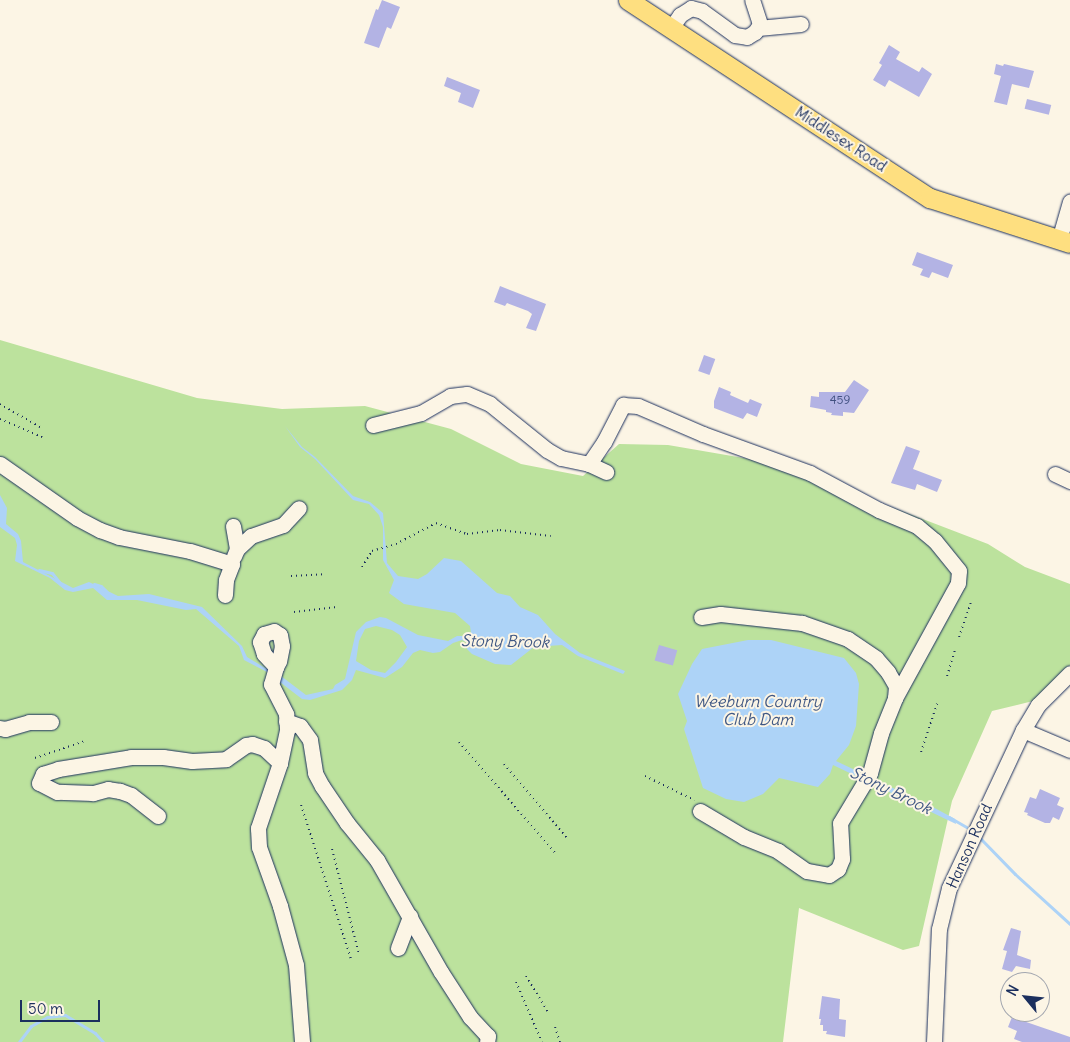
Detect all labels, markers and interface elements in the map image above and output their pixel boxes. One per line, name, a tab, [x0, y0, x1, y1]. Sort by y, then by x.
street label: Middlesex Road	[792, 103, 890, 175]
house number: 459	[830, 393, 850, 407]
water label: Stony Brook	[461, 631, 549, 651]
water label: Weeburn Country Club Dam	[694, 691, 822, 729]
water label: Stony Brook	[847, 762, 935, 818]
street label: Hanson Road	[942, 801, 996, 891]
north arrow	[1000, 972, 1050, 1022]
text: N	[1002, 982, 1023, 999]
scale bar	[22, 990, 102, 1022]
text: 50 m	[28, 999, 63, 1018]

